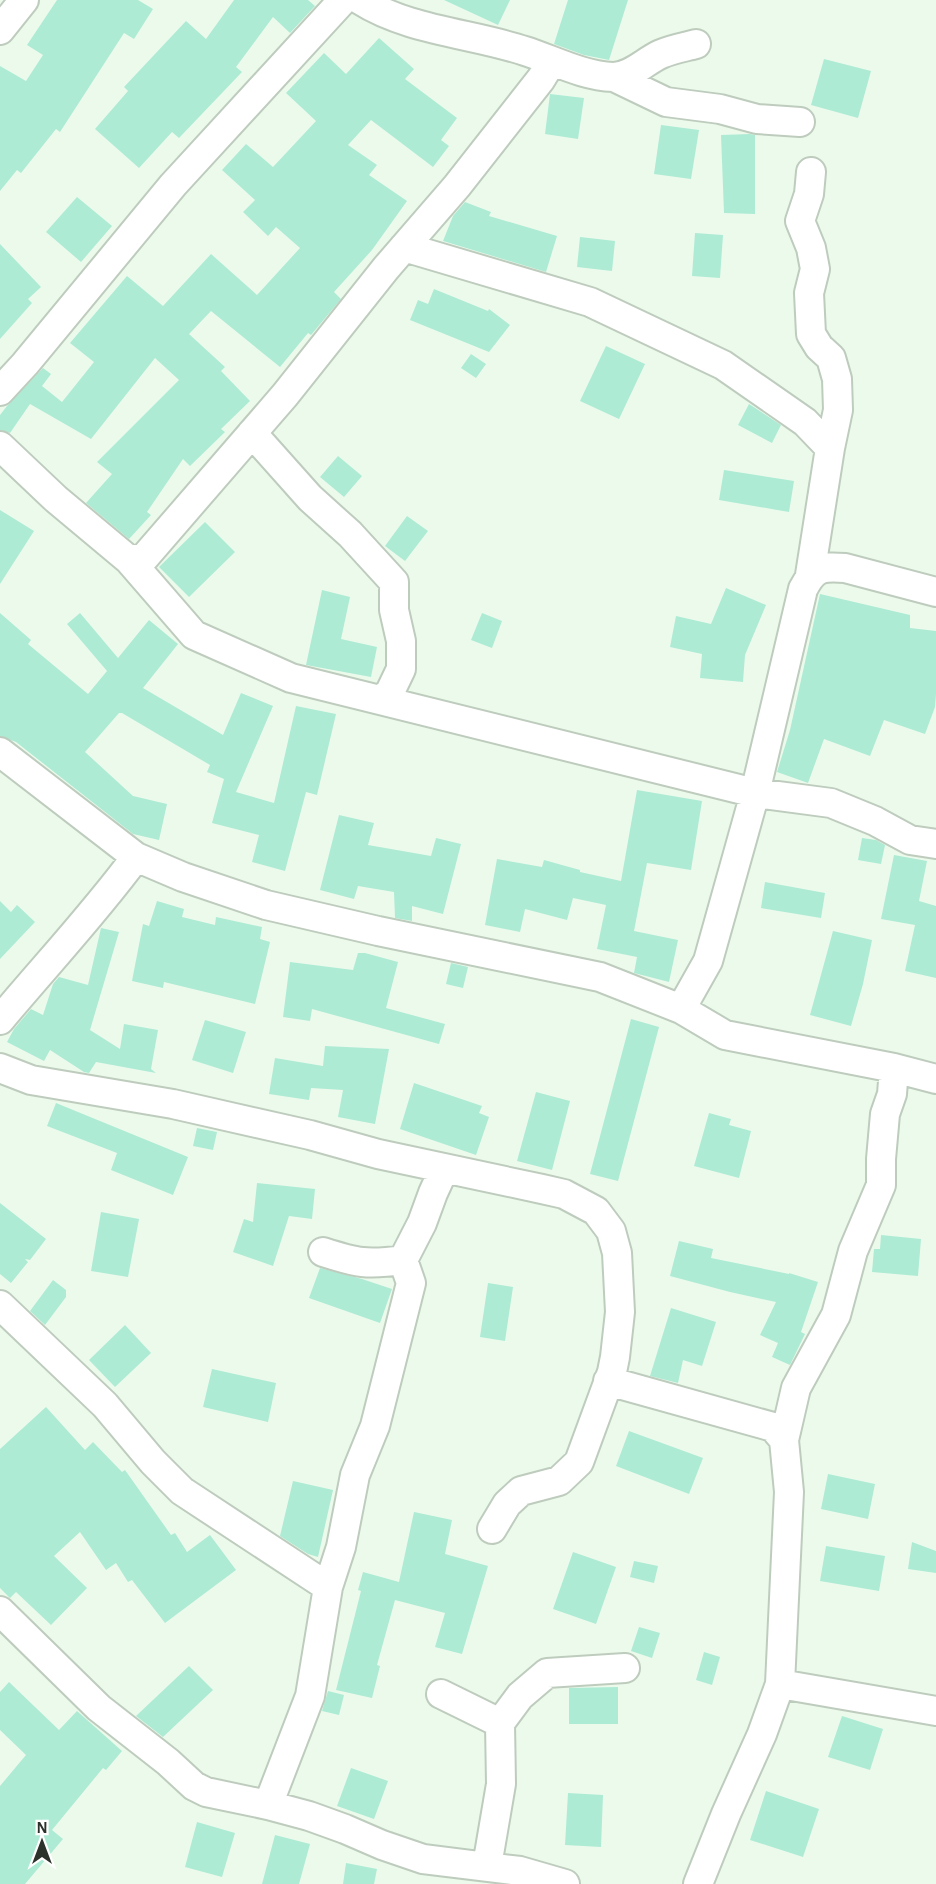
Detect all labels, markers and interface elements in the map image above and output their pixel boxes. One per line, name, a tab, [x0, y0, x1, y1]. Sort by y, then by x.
north arrow	[12, 1812, 72, 1872]
text: N	[36, 1820, 48, 1836]

